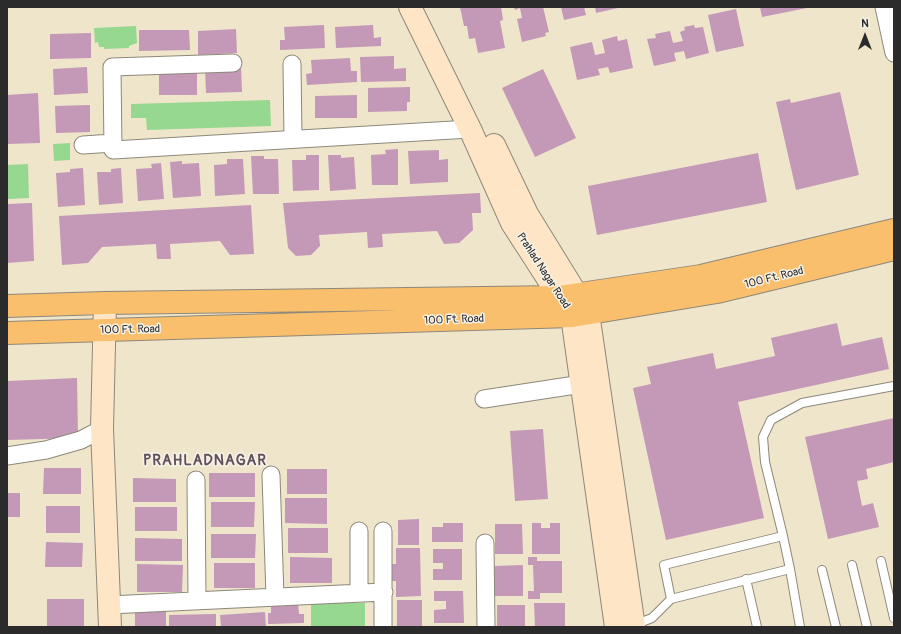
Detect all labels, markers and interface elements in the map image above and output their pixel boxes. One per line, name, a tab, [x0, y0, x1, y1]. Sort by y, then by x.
north arrow	[845, 16, 885, 56]
text: N	[861, 17, 869, 30]
street label: Prahlad Nagar Road	[514, 231, 572, 311]
street label: 100 Ft. Road	[743, 264, 805, 292]
street label: 100 Ft. Road	[424, 312, 484, 328]
street label: 100 Ft. Road	[100, 323, 160, 337]
district label: PRAHLADNAGAR	[143, 452, 267, 470]

